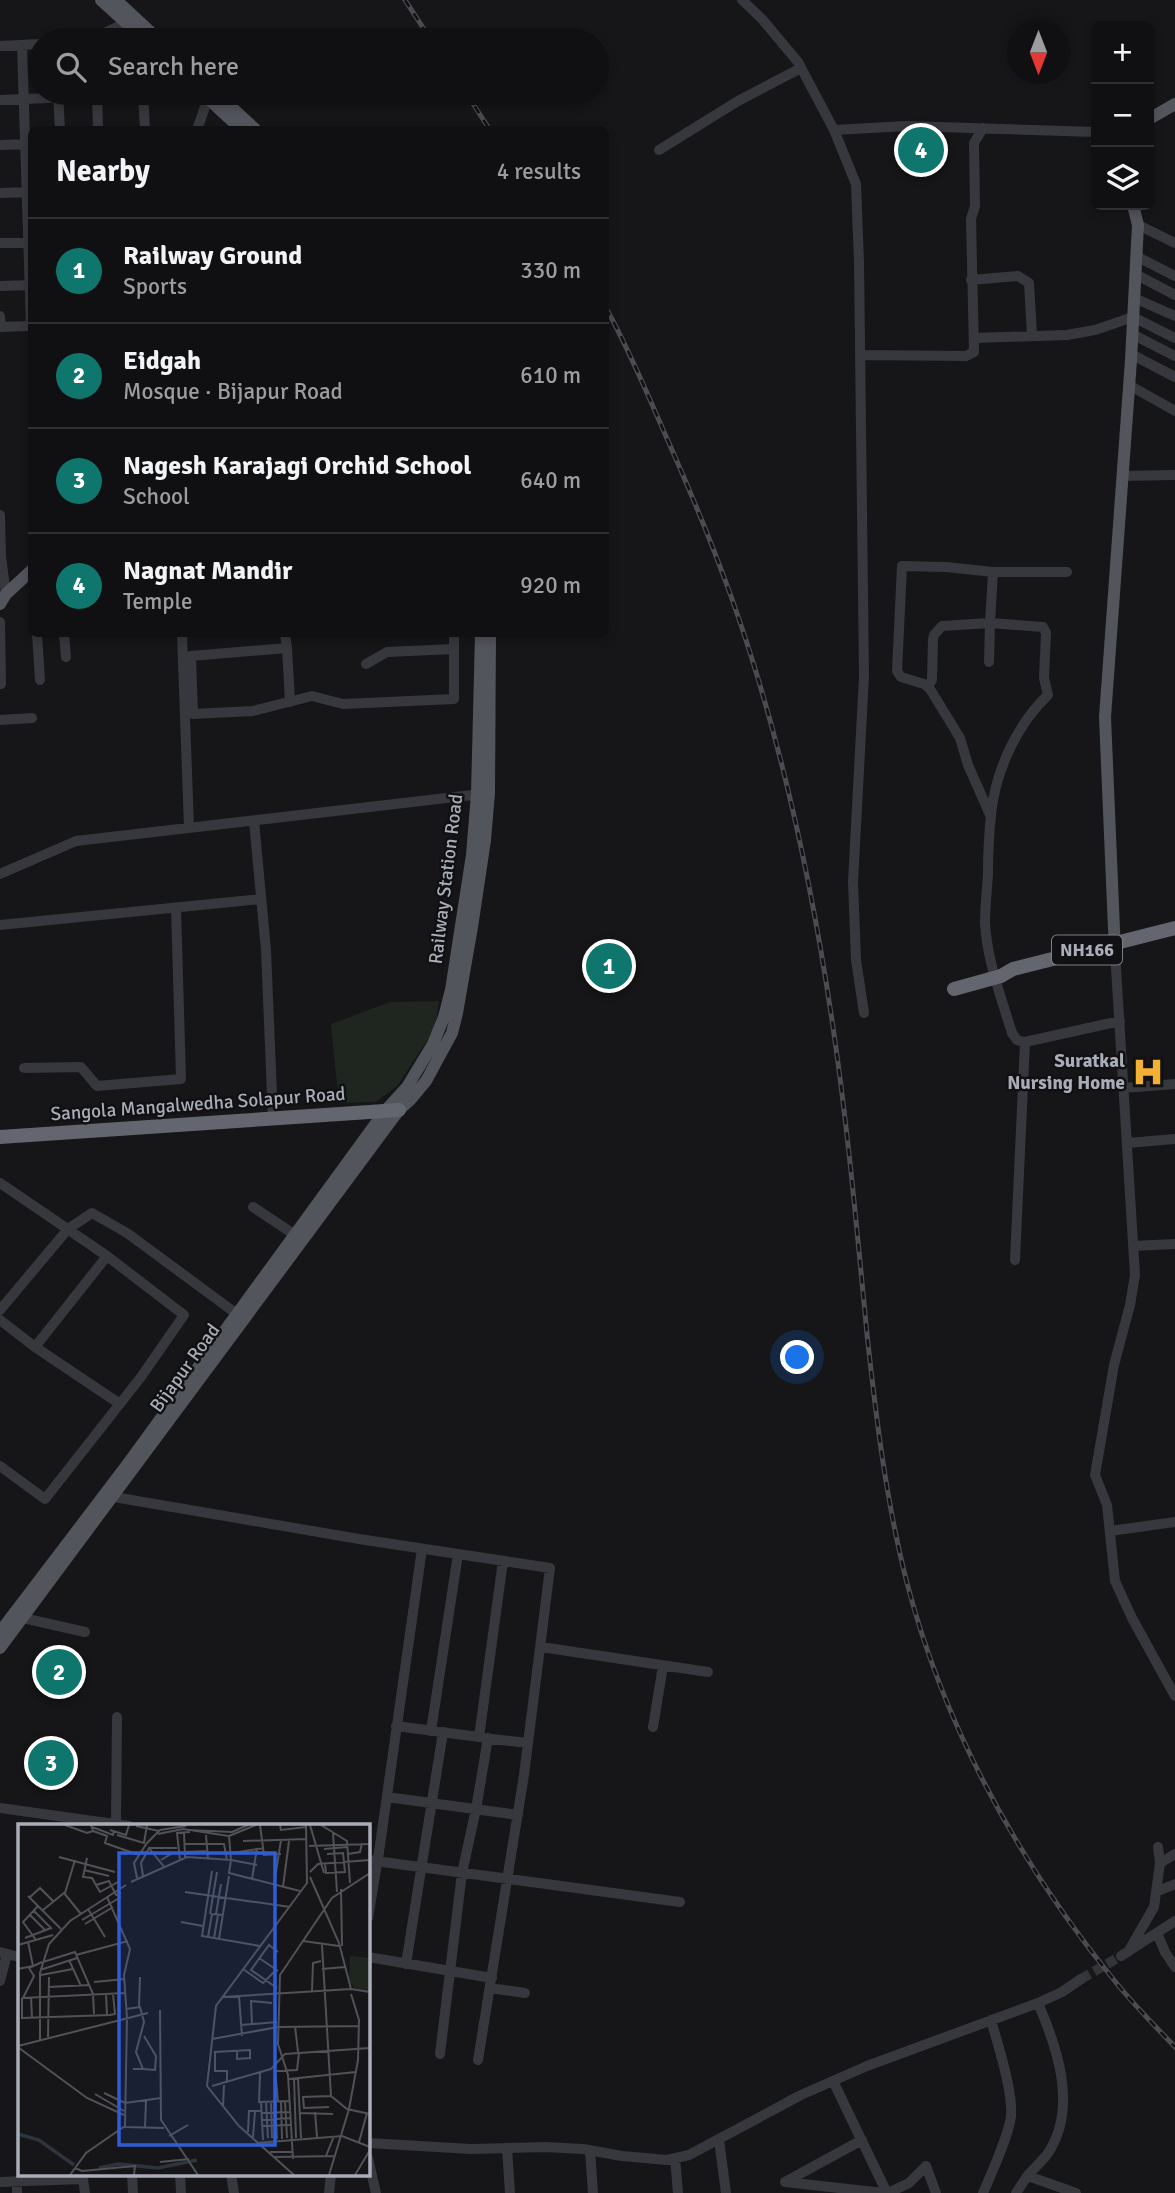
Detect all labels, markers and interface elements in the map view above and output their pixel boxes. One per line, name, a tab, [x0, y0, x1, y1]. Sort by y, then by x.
north arrow	[1007, 21, 1070, 84]
map controls	[1091, 21, 1154, 210]
button: +	[1091, 21, 1154, 84]
search box	[28, 28, 609, 105]
icon: search	[52, 48, 90, 86]
text: Search here	[108, 51, 239, 83]
button: −	[1091, 84, 1154, 147]
pin: 4	[898, 124, 944, 176]
button: layers	[1091, 147, 1154, 210]
text: Nearby	[56, 153, 150, 190]
text: 4 results	[497, 157, 581, 186]
text: Railway Ground	[123, 240, 302, 272]
text: 1	[73, 256, 85, 285]
text: 330 m	[520, 256, 581, 285]
text: Sports	[123, 272, 187, 301]
text: Eidgah	[123, 345, 201, 377]
text: 2	[73, 361, 85, 390]
text: 610 m	[520, 361, 581, 390]
text: Mosque · Bijapur Road	[123, 377, 343, 406]
text: Nagesh Karajagi Orchid School	[123, 450, 471, 482]
text: 3	[73, 466, 85, 495]
text: 640 m	[520, 466, 581, 495]
text: School	[123, 482, 190, 511]
text: Nagnat Mandir	[123, 555, 292, 587]
text: 4	[73, 571, 85, 600]
text: 920 m	[520, 571, 581, 600]
text: Temple	[123, 587, 192, 616]
street label: Railway Station Road	[424, 793, 468, 965]
road number: NH166	[1052, 936, 1122, 965]
pin: 1	[586, 940, 632, 992]
place label: Suratkal Nursing Home	[1007, 1049, 1125, 1095]
hospital icon: Suratkal Nursing Home	[1131, 1055, 1165, 1089]
street label: Sangola Mangalwedha Solapur Road	[50, 1082, 346, 1126]
street label: Bijapur Road	[145, 1319, 225, 1417]
your location	[780, 1340, 814, 1374]
pin: 2	[36, 1646, 82, 1698]
pin: 3	[28, 1737, 74, 1789]
inset map	[18, 1824, 369, 2176]

